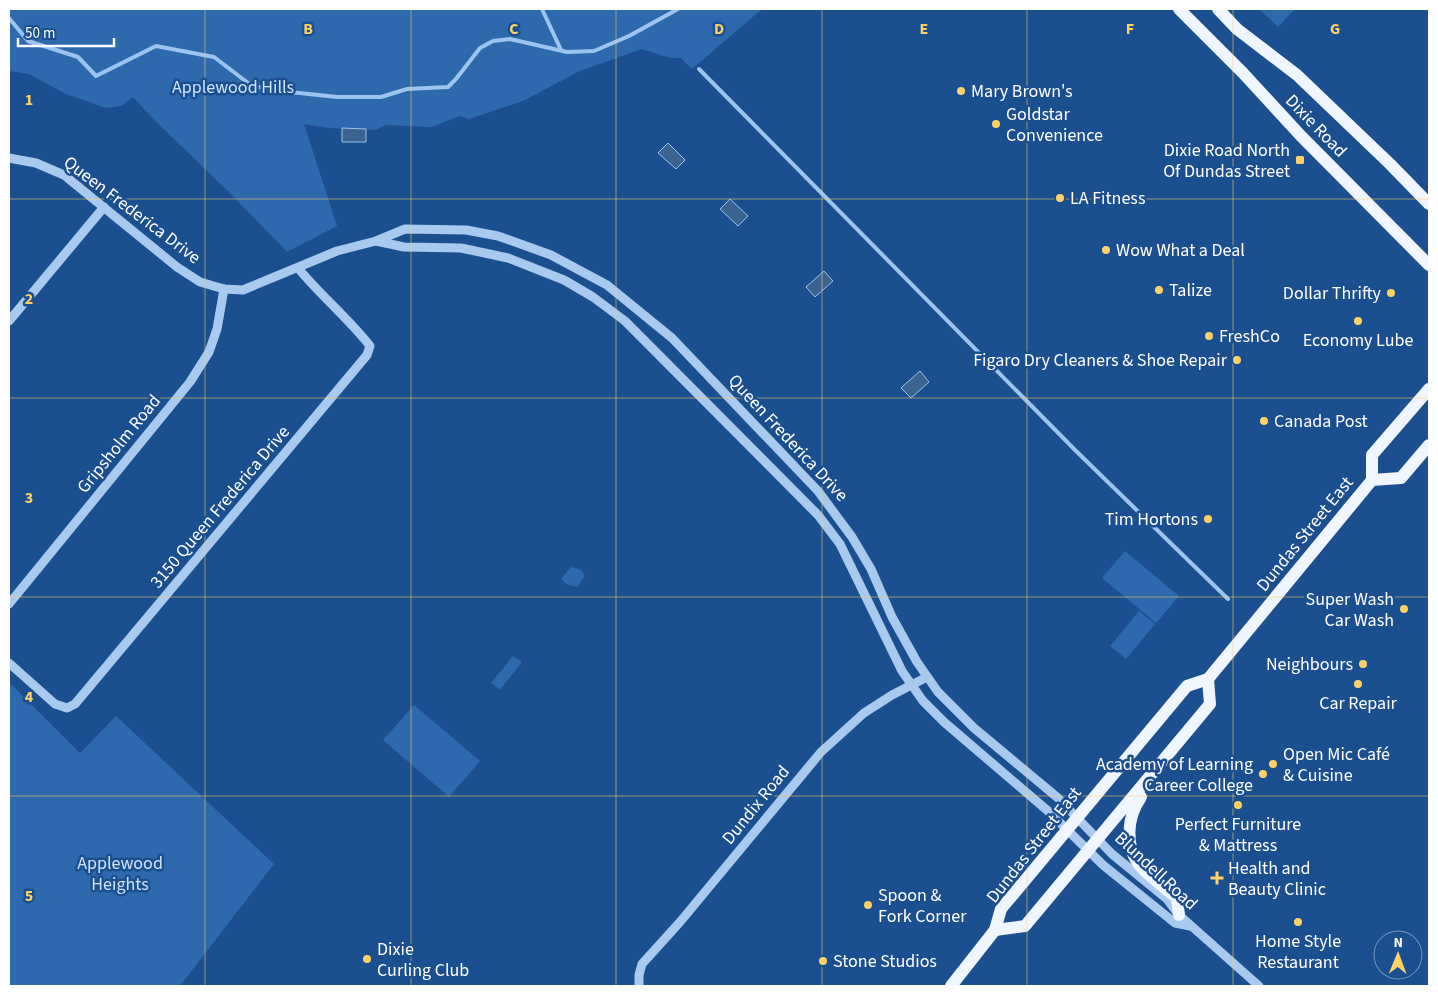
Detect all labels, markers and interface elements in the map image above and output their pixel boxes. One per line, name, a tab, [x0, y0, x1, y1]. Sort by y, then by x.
scale bar	[18, 15, 114, 47]
text: B	[303, 18, 313, 40]
text: C	[509, 18, 519, 40]
text: D	[714, 18, 724, 40]
text: E	[920, 18, 928, 40]
text: F	[1126, 18, 1134, 40]
text: G	[1330, 18, 1340, 40]
text: 50 m	[25, 23, 55, 44]
park label: Applewood Hills	[172, 75, 294, 100]
place label: Mary Brown's	[971, 79, 1073, 104]
marker: Mary Brown's	[955, 85, 967, 97]
text: 1	[25, 89, 33, 111]
street label: Dixie Road	[1280, 89, 1352, 163]
place label: Goldstar Convenience	[1006, 102, 1103, 148]
marker: Goldstar Convenience	[990, 118, 1002, 130]
place label: Dixie Road North Of Dundas Street	[1163, 138, 1290, 184]
street label: Queen Frederica Drive	[58, 150, 206, 270]
marker: Dixie Road North Of Dundas Street	[1294, 154, 1306, 166]
place label: LA Fitness	[1070, 186, 1145, 211]
marker: LA Fitness	[1054, 192, 1066, 204]
place label: Wow What a Deal	[1116, 238, 1245, 263]
marker: Wow What a Deal	[1100, 244, 1112, 256]
place label: Talize	[1169, 278, 1212, 303]
place label: Dollar Thrifty	[1283, 281, 1382, 306]
marker: Talize	[1153, 284, 1165, 296]
marker: Dollar Thrifty	[1385, 287, 1397, 299]
text: 2	[25, 288, 33, 310]
marker: Economy Lube	[1352, 315, 1364, 327]
place label: FreshCo	[1219, 324, 1280, 349]
place label: Economy Lube	[1303, 328, 1413, 353]
marker: FreshCo	[1203, 330, 1215, 342]
place label: Figaro Dry Cleaners & Shoe Repair	[973, 348, 1228, 373]
marker: Figaro Dry Cleaners & Shoe Repair	[1231, 354, 1243, 366]
street label: Queen Frederica Drive	[722, 369, 854, 507]
street label: Gripsholm Road	[71, 389, 167, 499]
place label: Canada Post	[1274, 409, 1368, 434]
marker: Canada Post	[1258, 415, 1270, 427]
street label: 3150 Queen Frederica Drive	[144, 420, 296, 594]
street label: Dundas Street East	[1251, 471, 1359, 597]
text: 3	[25, 487, 33, 509]
place label: Tim Hortons	[1105, 507, 1198, 532]
marker: Tim Hortons	[1202, 513, 1214, 525]
place label: Super Wash Car Wash	[1306, 587, 1394, 633]
marker: Super Wash Car Wash	[1398, 603, 1410, 615]
place label: Neighbours	[1266, 652, 1353, 677]
marker: Neighbours	[1357, 658, 1369, 670]
marker: Car Repair	[1352, 678, 1364, 690]
text: 4	[25, 686, 34, 708]
place label: Car Repair	[1319, 691, 1398, 716]
place label: Open Mic Café & Cuisine	[1283, 742, 1390, 788]
place label: Academy of Learning Career College	[1096, 752, 1253, 798]
marker: Open Mic Café & Cuisine	[1267, 758, 1279, 770]
street label: Dundix Road	[716, 760, 796, 850]
marker: Academy of Learning Career College	[1257, 768, 1269, 780]
street label: Dundas Street East	[981, 782, 1087, 908]
marker: Perfect Furniture & Mattress	[1232, 799, 1244, 811]
place label: Perfect Furniture & Mattress	[1175, 812, 1301, 858]
street label: Blundell Road	[1109, 826, 1203, 916]
park label: Applewood Heights	[77, 851, 163, 897]
place label: Health and Beauty Clinic	[1228, 856, 1326, 902]
marker: Health and Beauty Clinic	[1210, 871, 1224, 885]
place label: Spoon & Fork Corner	[878, 883, 967, 929]
text: 5	[25, 885, 33, 907]
marker: Spoon & Fork Corner	[862, 899, 874, 911]
marker: Home Style Restaurant	[1292, 916, 1304, 928]
place label: Home Style Restaurant	[1255, 929, 1341, 975]
north arrow	[1373, 930, 1423, 980]
text: N	[1393, 933, 1403, 953]
place label: Dixie Curling Club	[377, 937, 469, 983]
place label: Stone Studios	[833, 949, 937, 974]
marker: Dixie Curling Club	[361, 953, 373, 965]
marker: Stone Studios	[817, 955, 829, 967]

